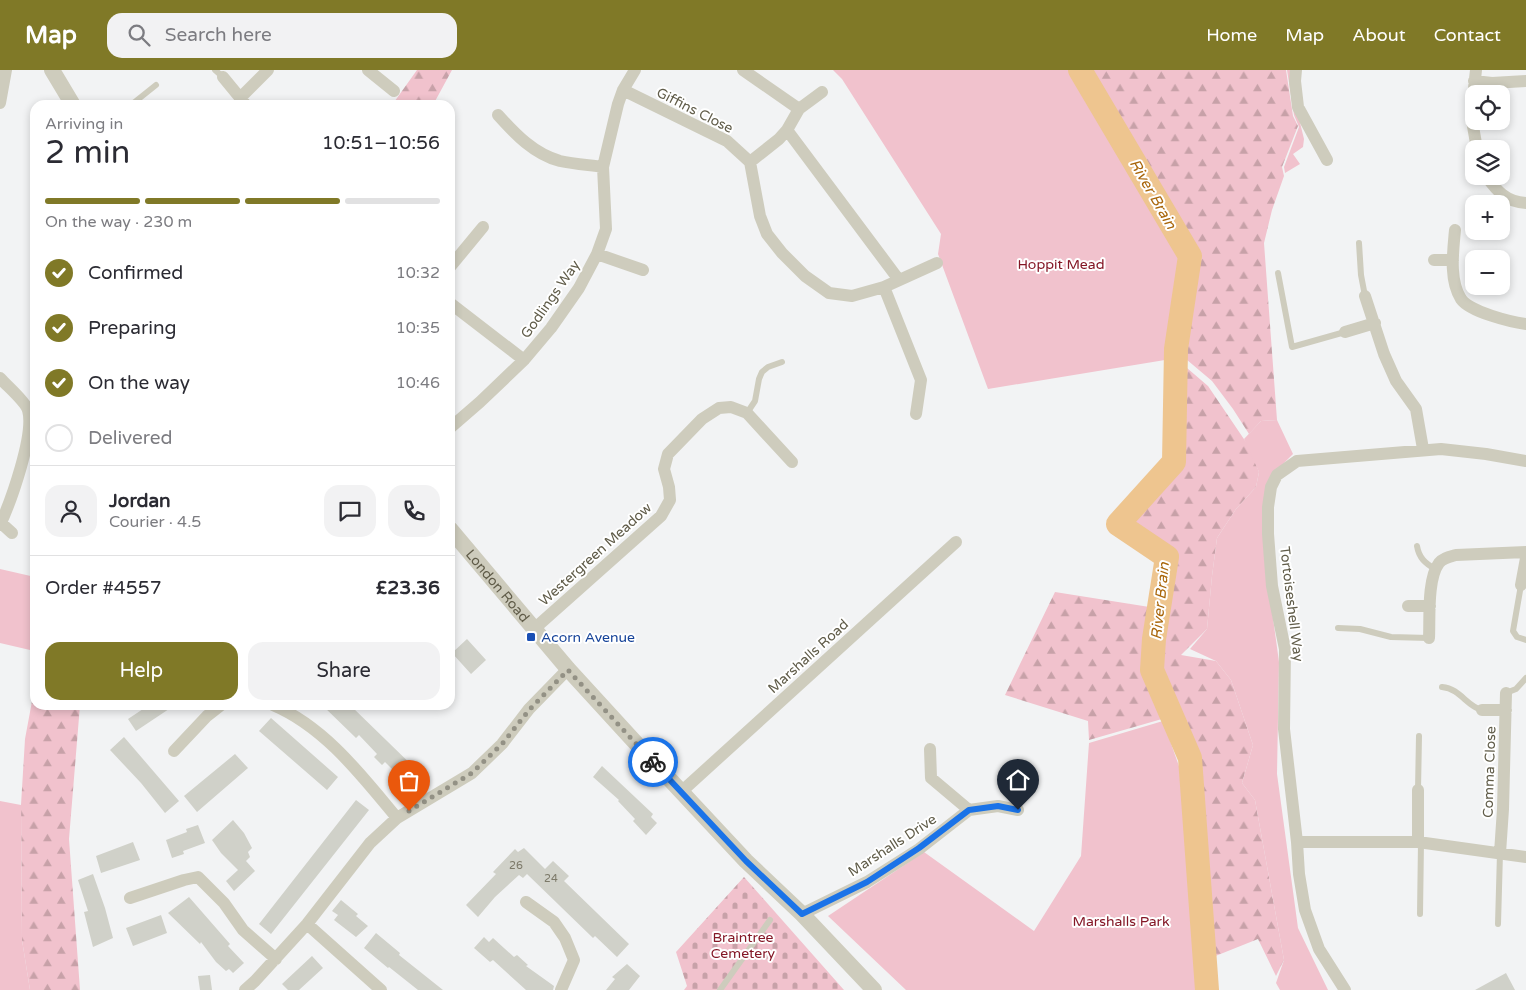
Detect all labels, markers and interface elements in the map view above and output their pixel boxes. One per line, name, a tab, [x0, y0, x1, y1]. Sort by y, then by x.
search box	[107, 13, 457, 58]
text: Map	[25, 21, 77, 50]
icon: search	[125, 21, 153, 49]
text: Search here	[165, 24, 272, 46]
text: Home	[1206, 24, 1257, 46]
text: Map	[1285, 24, 1324, 46]
text: About	[1352, 24, 1406, 46]
text: Contact	[1434, 24, 1501, 46]
street label: Giffins Close	[654, 84, 736, 137]
map controls	[1465, 85, 1510, 295]
button: locate	[1465, 85, 1510, 130]
text: Arriving in	[45, 114, 123, 134]
text: 10:51–10:56	[322, 132, 440, 154]
text: 2 min	[45, 134, 130, 172]
button: layers	[1465, 140, 1510, 185]
water label: River Brain	[1126, 156, 1181, 233]
button: +	[1465, 195, 1510, 240]
text: On the way · 230 m	[45, 212, 192, 232]
button: −	[1465, 250, 1510, 295]
park label: Hoppit Mead	[1018, 256, 1104, 273]
street label: Godlings Way	[517, 257, 584, 342]
icon: check	[45, 259, 73, 287]
text: Confirmed	[88, 262, 183, 284]
text: 10:32	[396, 263, 440, 283]
icon: check	[45, 314, 73, 342]
text: Preparing	[88, 317, 177, 339]
text: 10:35	[396, 318, 440, 338]
icon: check	[45, 369, 73, 397]
text: On the way	[88, 372, 190, 394]
text: 10:46	[396, 373, 440, 393]
text: Delivered	[88, 427, 173, 449]
button: person	[45, 485, 97, 537]
button: chat	[324, 485, 376, 537]
button: phone	[388, 485, 440, 537]
text: Jordan	[109, 490, 171, 512]
street label: Westergreen Meadow	[535, 499, 655, 610]
text: Courier · 4.5	[109, 512, 201, 532]
street label: Tortoiseshell Way	[1276, 545, 1307, 663]
street label: London Road	[462, 546, 533, 626]
water label: River Brain	[1147, 561, 1173, 641]
text: Order #4557	[45, 577, 162, 599]
text: £23.36	[376, 577, 440, 599]
street label: Marshalls Road	[765, 616, 852, 697]
place label: Acorn Avenue	[541, 629, 635, 646]
marker: Acorn Avenue	[525, 631, 537, 643]
button: Help	[45, 642, 238, 700]
button: Share	[248, 642, 440, 700]
street label: Comma Close	[1479, 726, 1500, 818]
courier	[628, 737, 678, 787]
icon: bike	[639, 748, 667, 776]
pin	[997, 759, 1039, 810]
pin	[388, 760, 430, 811]
icon: home	[1004, 766, 1032, 794]
icon: bag	[395, 767, 423, 795]
street label: Marshalls Drive	[845, 811, 940, 880]
house number: 26	[509, 859, 523, 872]
house number: 24	[544, 872, 558, 885]
park label: Marshalls Park	[1072, 913, 1170, 930]
park label: Braintree Cemetery	[711, 929, 776, 962]

